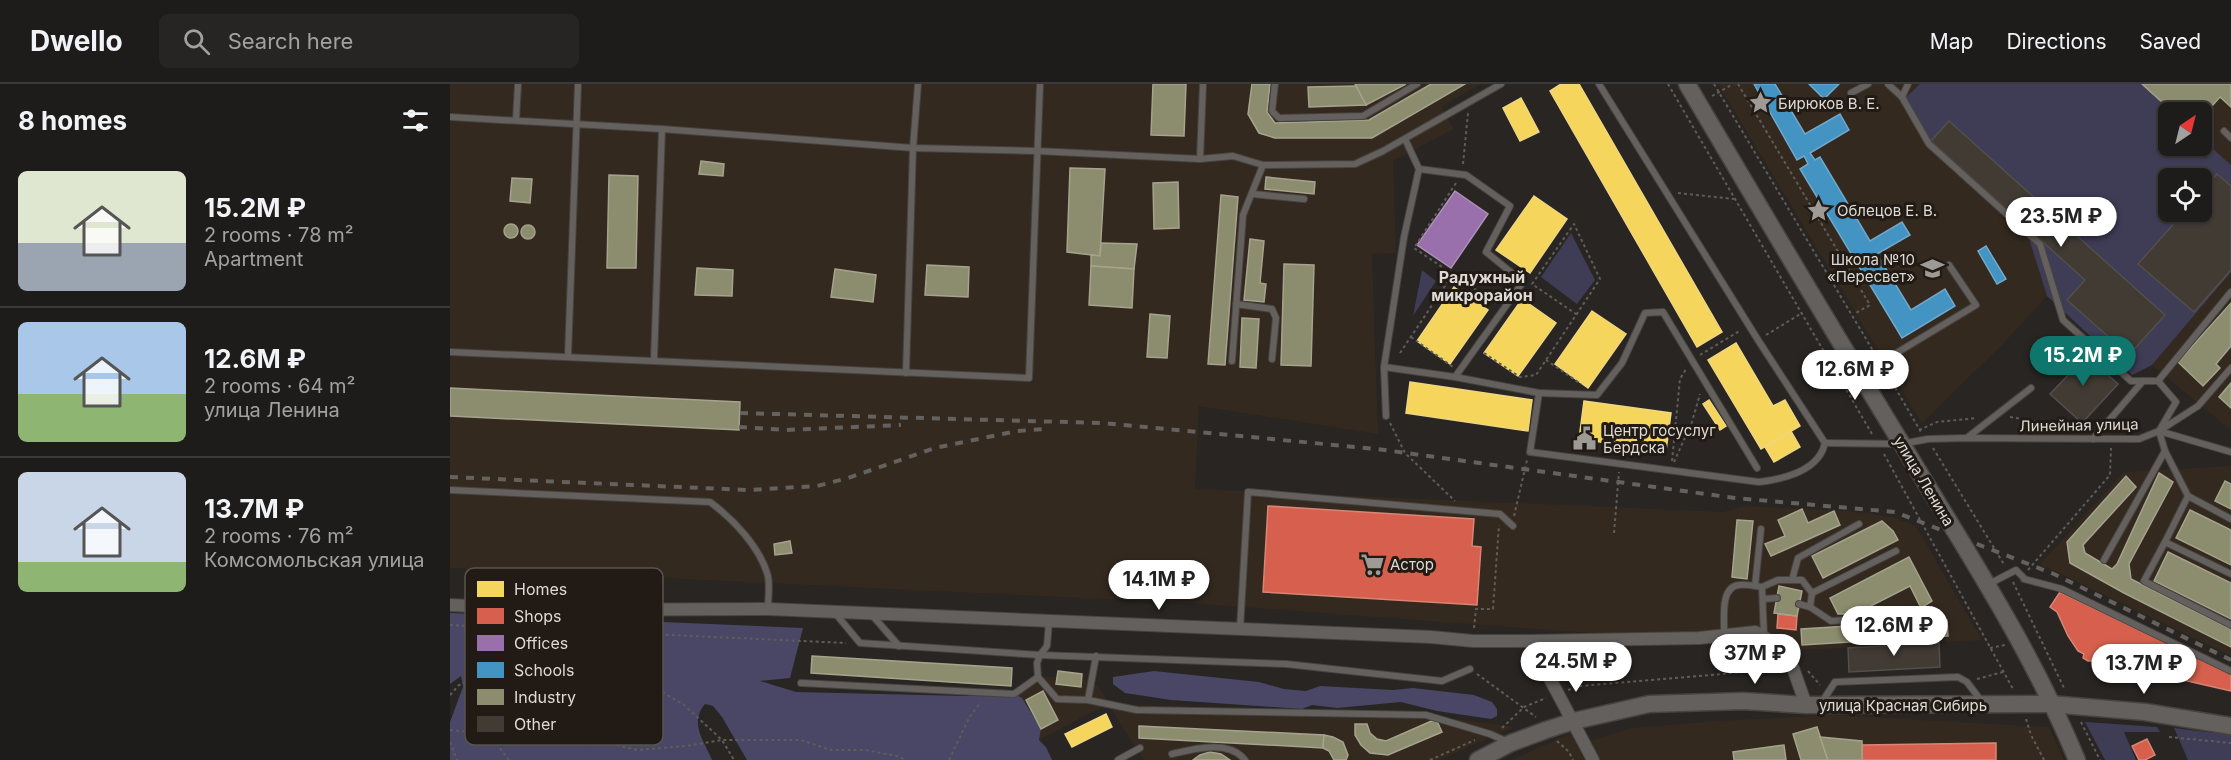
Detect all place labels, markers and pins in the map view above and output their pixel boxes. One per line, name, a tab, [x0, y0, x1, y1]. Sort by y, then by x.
place icon: Бирюков В. Е.	[1747, 90, 1773, 116]
place label: Бирюков В. Е.	[1778, 94, 1880, 113]
place icon: Облецов Е. В.	[1806, 197, 1832, 223]
pin: 23.5M ₽	[2006, 197, 2116, 248]
place label: Облецов Е. В.	[1837, 201, 1937, 220]
place label: Школа №10 «Пересвет»	[1827, 250, 1915, 286]
school or university icon: Школа №10 «Пересвет»	[1920, 255, 1946, 281]
pin: 15.2M ₽	[2028, 336, 2138, 387]
pin: 12.6M ₽	[1800, 350, 1910, 401]
place label: Центр госуслуг Бердска	[1603, 421, 1716, 457]
public building icon: Центр госуслуг Бердска	[1572, 426, 1598, 452]
supermarket icon: Астор	[1359, 551, 1385, 577]
place label: Астор	[1390, 555, 1434, 574]
pin: 14.1M ₽	[1104, 560, 1214, 611]
pin: 12.6M ₽	[1839, 606, 1949, 657]
pin: 37M ₽	[1713, 634, 1797, 685]
pin: 24.5M ₽	[1521, 642, 1631, 693]
pin: 13.7M ₽	[2089, 644, 2199, 695]

